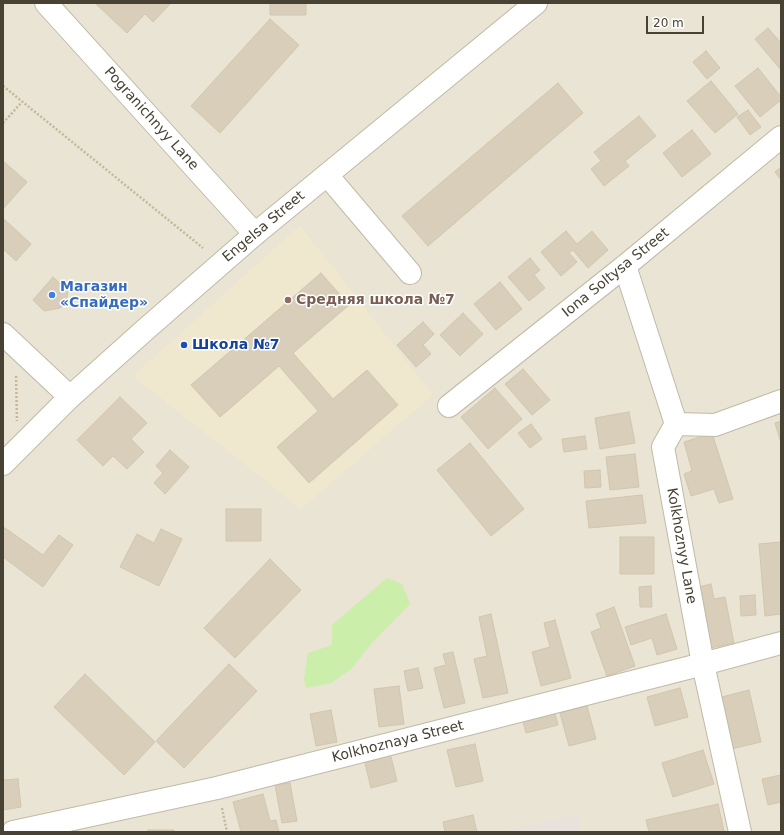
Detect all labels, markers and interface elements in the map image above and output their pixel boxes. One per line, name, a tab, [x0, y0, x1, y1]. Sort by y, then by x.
scale bar	[648, 8, 706, 34]
text: 20 m	[653, 16, 684, 30]
street label: Pogranichnyy Lane	[100, 64, 202, 174]
street label: Engelsa Street	[220, 188, 308, 266]
street label: Iona Soltysa Street	[559, 225, 673, 321]
place label: Магазин «Спайдер»	[60, 279, 148, 312]
marker: Магазин «Спайдер»	[47, 290, 57, 300]
place label: Средняя школа №7	[296, 292, 455, 308]
marker: Средняя школа №7	[283, 295, 293, 305]
place label: Школа №7	[192, 337, 280, 353]
marker: Школа №7	[179, 340, 189, 350]
street label: Kolkhoznyy Lane	[663, 487, 699, 605]
street label: Kolkhoznaya Street	[330, 718, 466, 766]

